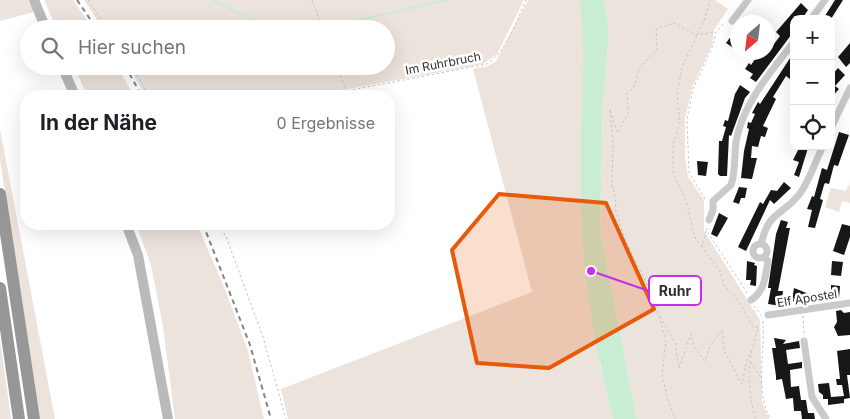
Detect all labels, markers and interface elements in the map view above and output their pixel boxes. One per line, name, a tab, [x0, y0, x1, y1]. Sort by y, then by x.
north arrow	[730, 15, 775, 60]
map controls	[790, 15, 835, 150]
button: +	[790, 15, 835, 60]
search box	[20, 20, 395, 75]
icon: search	[38, 34, 66, 62]
text: Hier suchen	[78, 36, 186, 59]
street label: Im Ruhrbruch	[404, 48, 482, 78]
button: −	[790, 60, 835, 105]
button: locate	[790, 105, 835, 150]
text: In der Nähe	[40, 110, 157, 135]
text: 0 Ergebnisse	[277, 113, 375, 133]
callout: Ruhr	[649, 276, 701, 305]
text: Ruhr	[659, 282, 691, 299]
street label: Elf Apostel	[776, 286, 838, 310]

